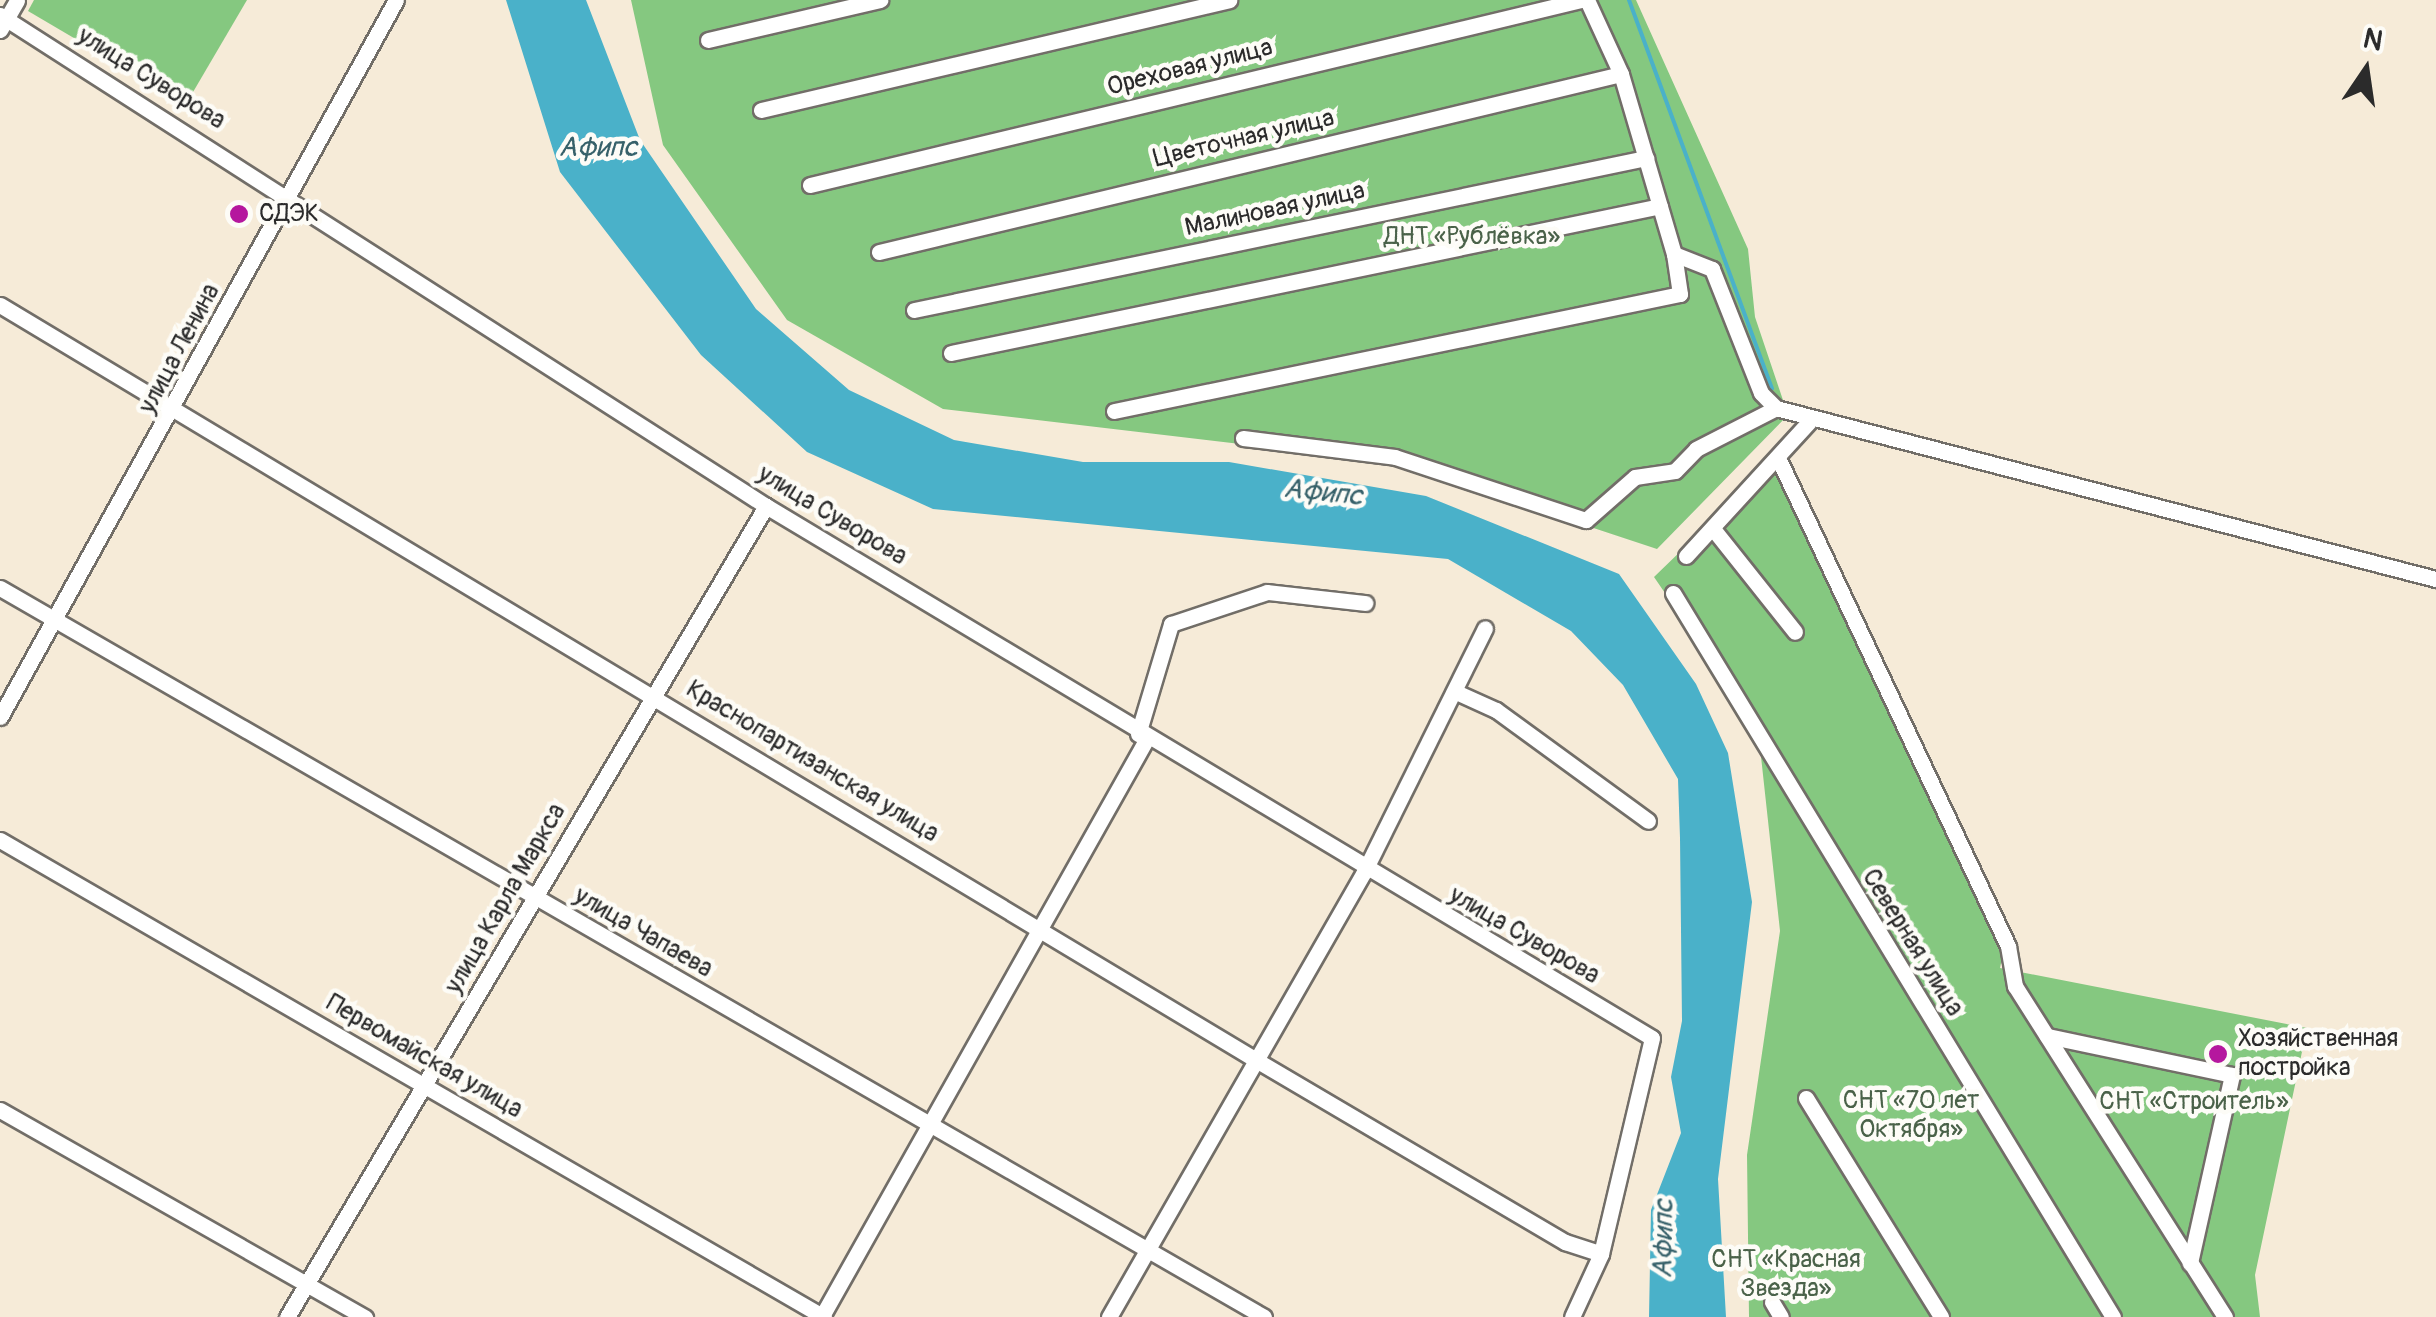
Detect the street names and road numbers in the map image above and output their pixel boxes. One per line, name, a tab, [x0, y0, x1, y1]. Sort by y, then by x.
street label: улица Суворова	[72, 22, 230, 136]
street label: Ореховая улица	[1104, 33, 1276, 103]
street label: Цветочная улица	[1151, 104, 1337, 174]
street label: Малиновая улица	[1182, 176, 1368, 244]
street label: улица Ленина	[133, 279, 227, 419]
street label: улица Суворова	[752, 460, 912, 572]
street label: Краснопартизанская улица	[680, 675, 944, 849]
street label: улица Карла Маркса	[439, 799, 573, 999]
street label: Северная улица	[1855, 864, 1969, 1022]
street label: улица Чапаева	[568, 881, 718, 985]
street label: улица Суворова	[1443, 881, 1605, 991]
street label: Первомайская улица	[321, 989, 527, 1125]

